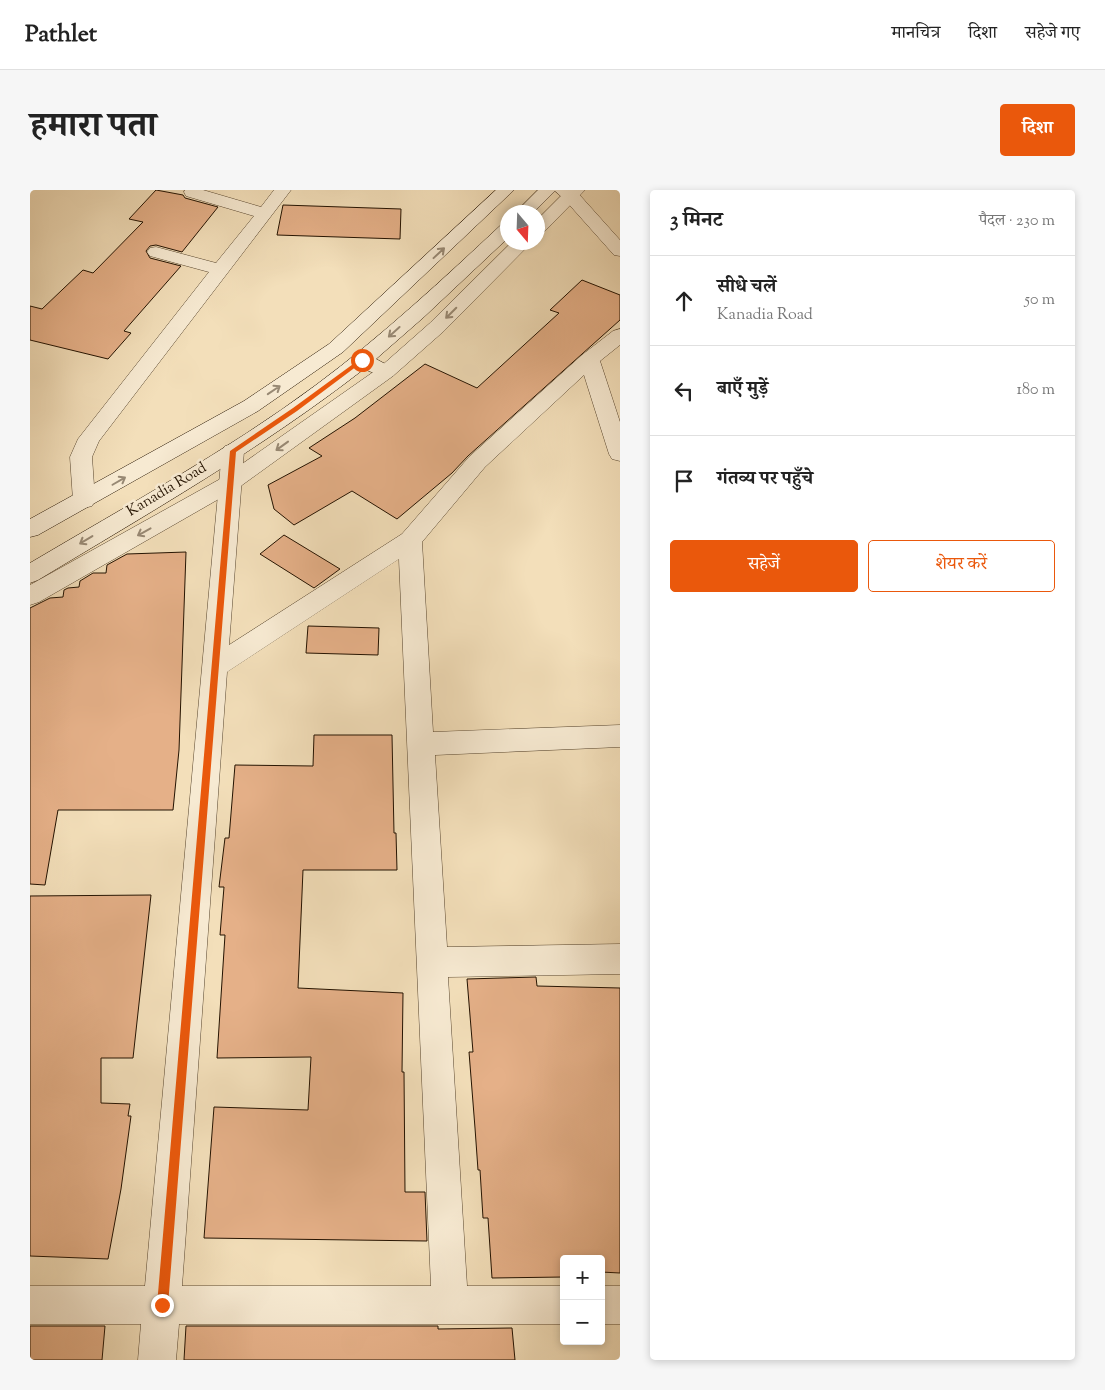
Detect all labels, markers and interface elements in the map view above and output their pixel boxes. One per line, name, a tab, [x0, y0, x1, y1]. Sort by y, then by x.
text: Pathlet	[25, 18, 97, 52]
text: मानचित्र	[892, 21, 940, 47]
text: दिशा	[968, 21, 997, 47]
text: सहेजे गए	[1025, 21, 1080, 47]
text: हमारा पता	[30, 102, 157, 153]
button: दिशा	[1000, 104, 1075, 156]
north arrow	[500, 205, 545, 250]
text: 3 मिनट	[670, 206, 723, 236]
text: पैदल · 230 m	[979, 210, 1055, 233]
one-way arrow	[432, 247, 445, 259]
text: सीधे चलें	[717, 274, 776, 301]
icon: ahead	[670, 287, 698, 315]
text: 50 m	[1024, 289, 1055, 312]
text: Kanadia Road	[717, 304, 813, 327]
one-way arrow	[445, 307, 457, 320]
one-way arrow	[388, 326, 401, 337]
route start	[351, 349, 374, 372]
text: बाएँ मुड़ें	[717, 376, 768, 403]
icon: left	[670, 377, 698, 405]
text: 180 m	[1016, 379, 1055, 402]
one-way arrow	[267, 385, 281, 395]
one-way arrow	[276, 440, 289, 451]
street label: Kanadia Road	[123, 458, 211, 522]
text: गंतव्य पर पहुँचे	[717, 466, 813, 493]
icon: arrive	[670, 467, 698, 495]
one-way arrow	[111, 475, 125, 485]
one-way arrow	[137, 527, 152, 537]
one-way arrow	[79, 535, 93, 545]
button: सहेजें	[670, 540, 858, 592]
button: शेयर करें	[868, 540, 1055, 592]
map controls	[560, 1255, 605, 1345]
button: +	[560, 1255, 605, 1300]
route end	[151, 1294, 174, 1317]
button: −	[560, 1300, 605, 1345]

